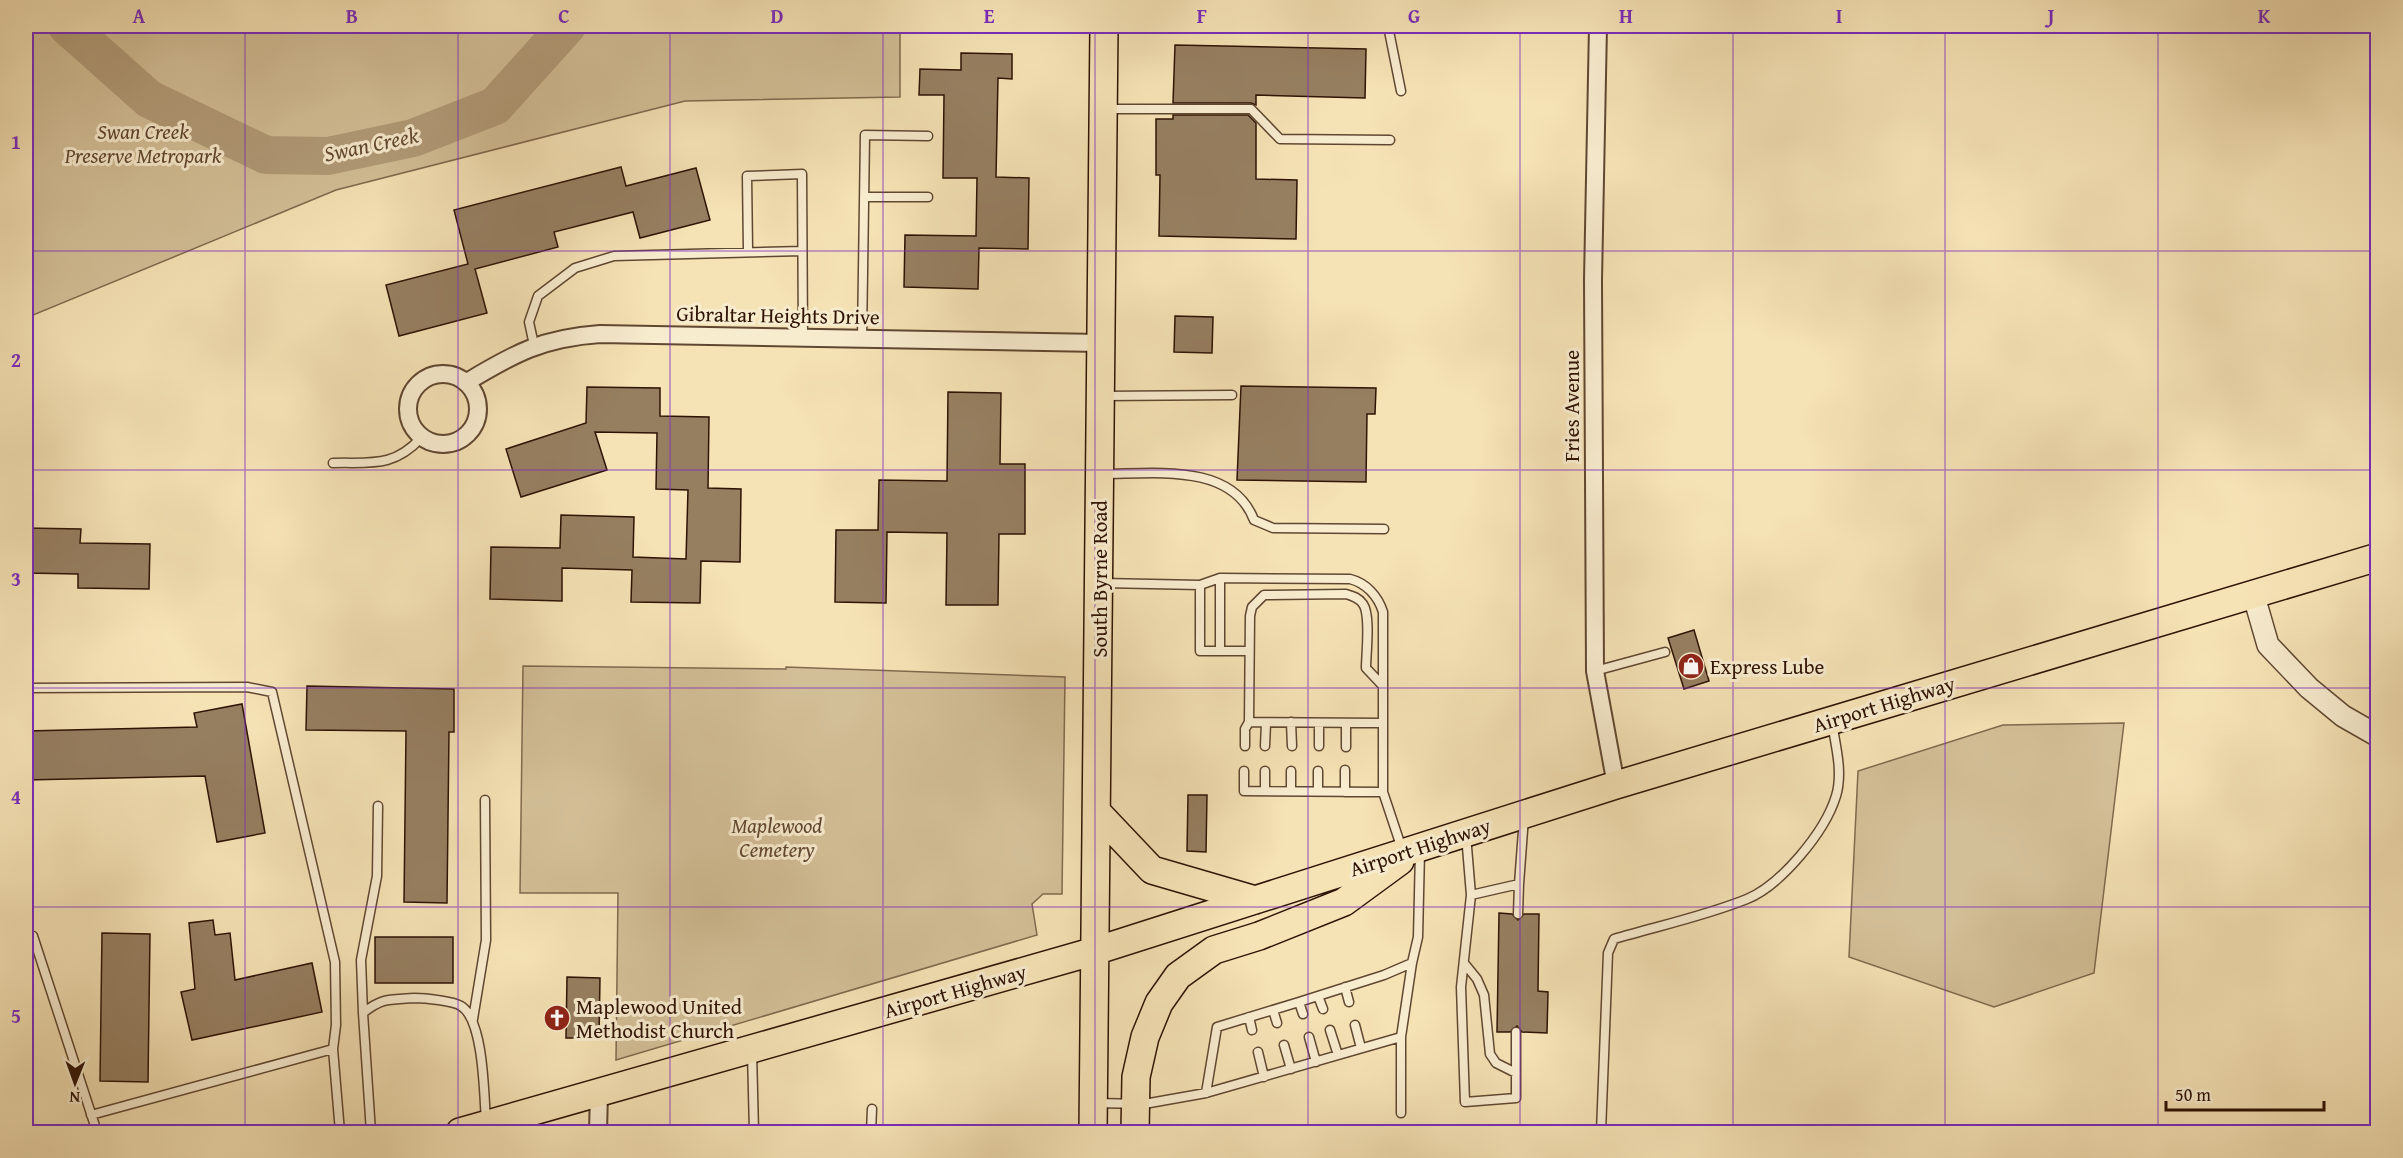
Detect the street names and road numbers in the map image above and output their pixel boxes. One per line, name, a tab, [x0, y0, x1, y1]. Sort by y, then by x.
street label: Gibraltar Heights Drive	[676, 298, 880, 332]
street label: Fries Avenue	[1556, 350, 1587, 462]
street label: South Byrne Road	[1084, 500, 1115, 658]
street label: Airport Highway	[1809, 668, 1959, 740]
street label: Airport Highway	[1345, 809, 1495, 884]
street label: Airport Highway	[880, 956, 1030, 1026]

